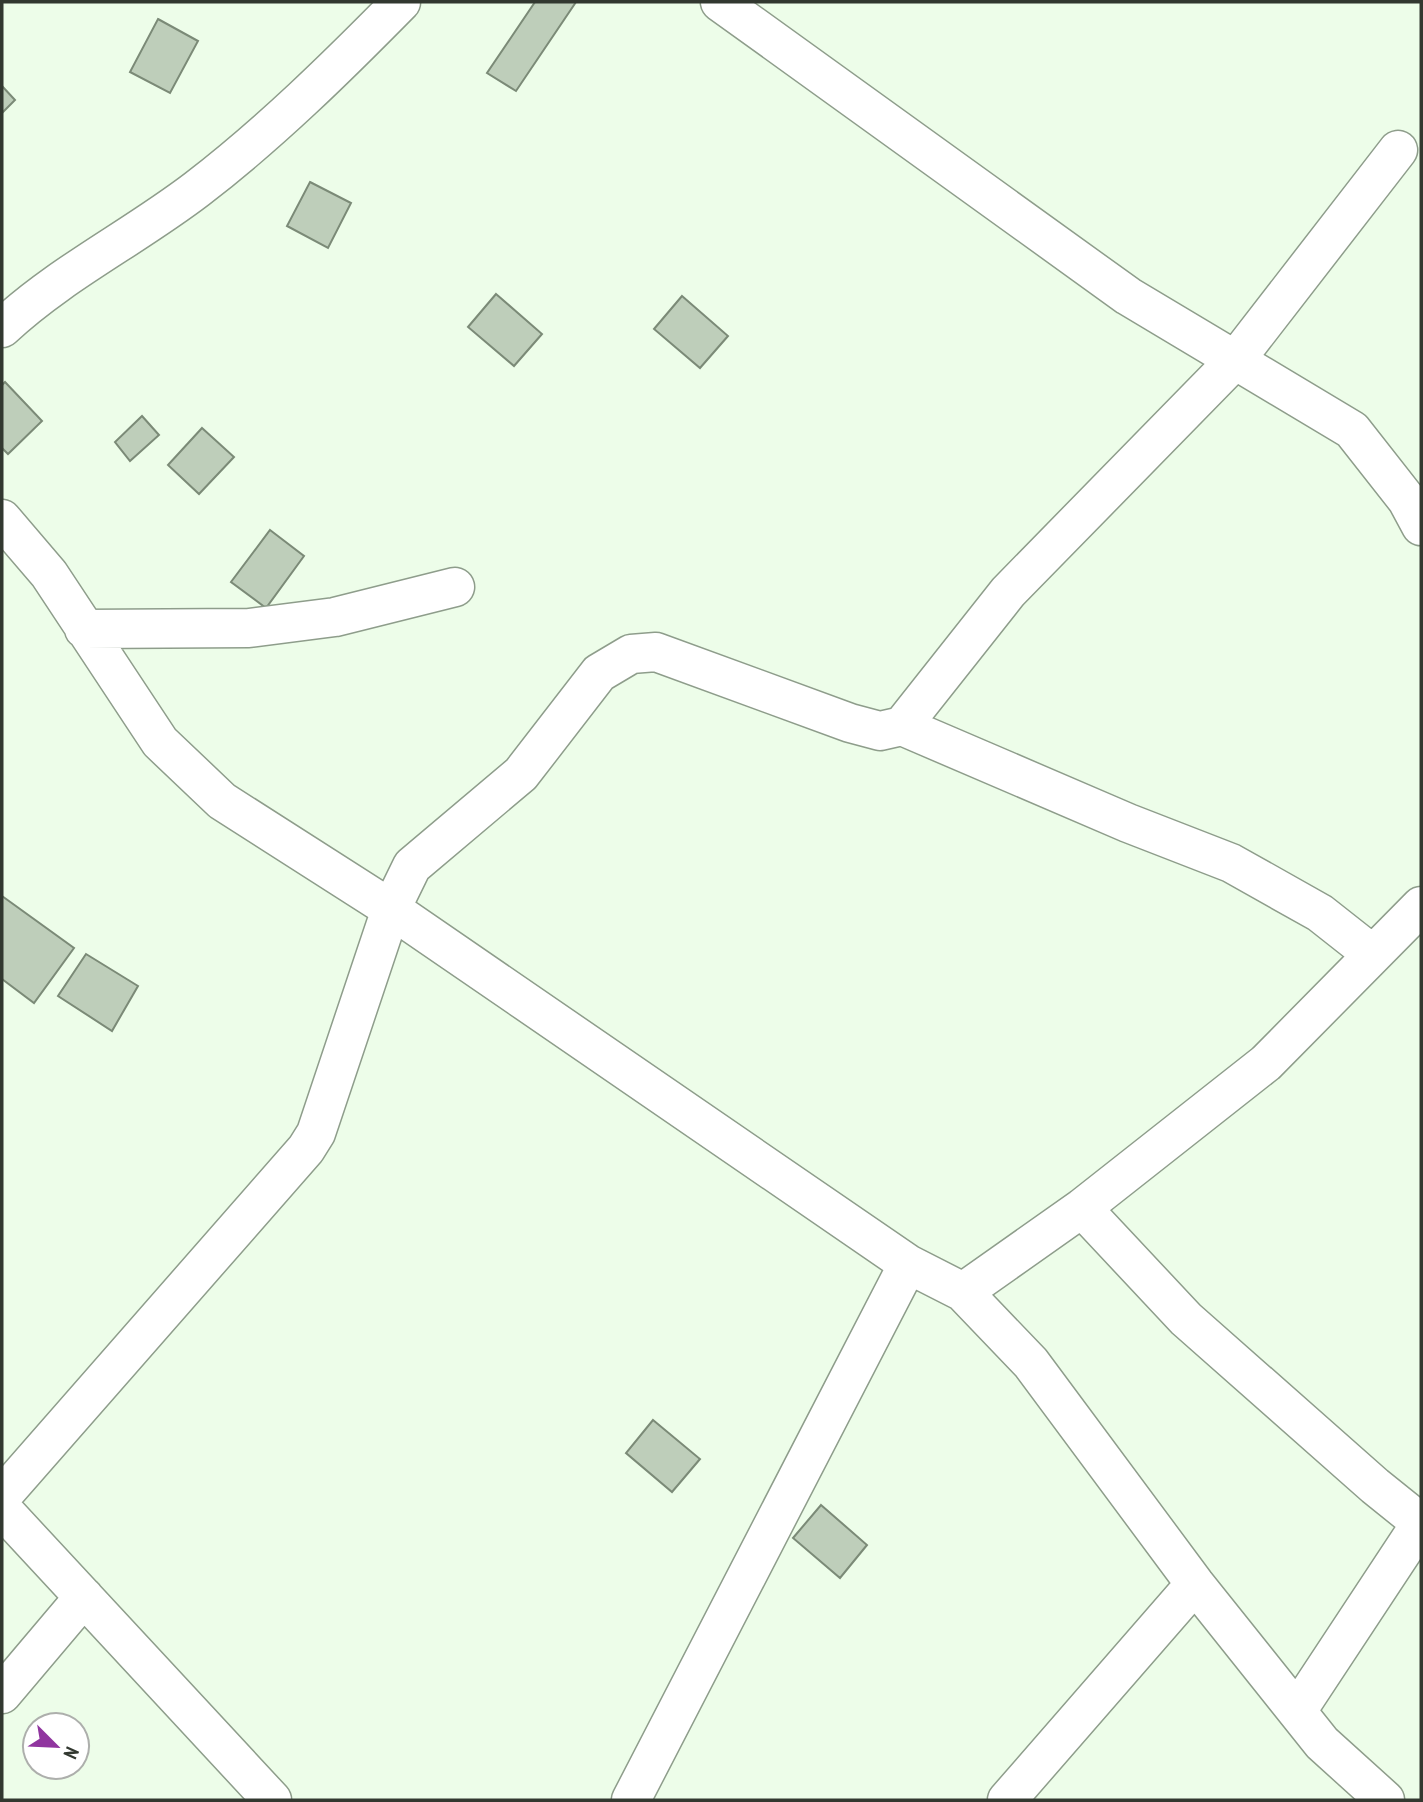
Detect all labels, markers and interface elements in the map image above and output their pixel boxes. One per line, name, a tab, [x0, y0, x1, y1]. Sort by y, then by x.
north arrow	[21, 1711, 91, 1781]
text: N	[58, 1743, 85, 1762]

